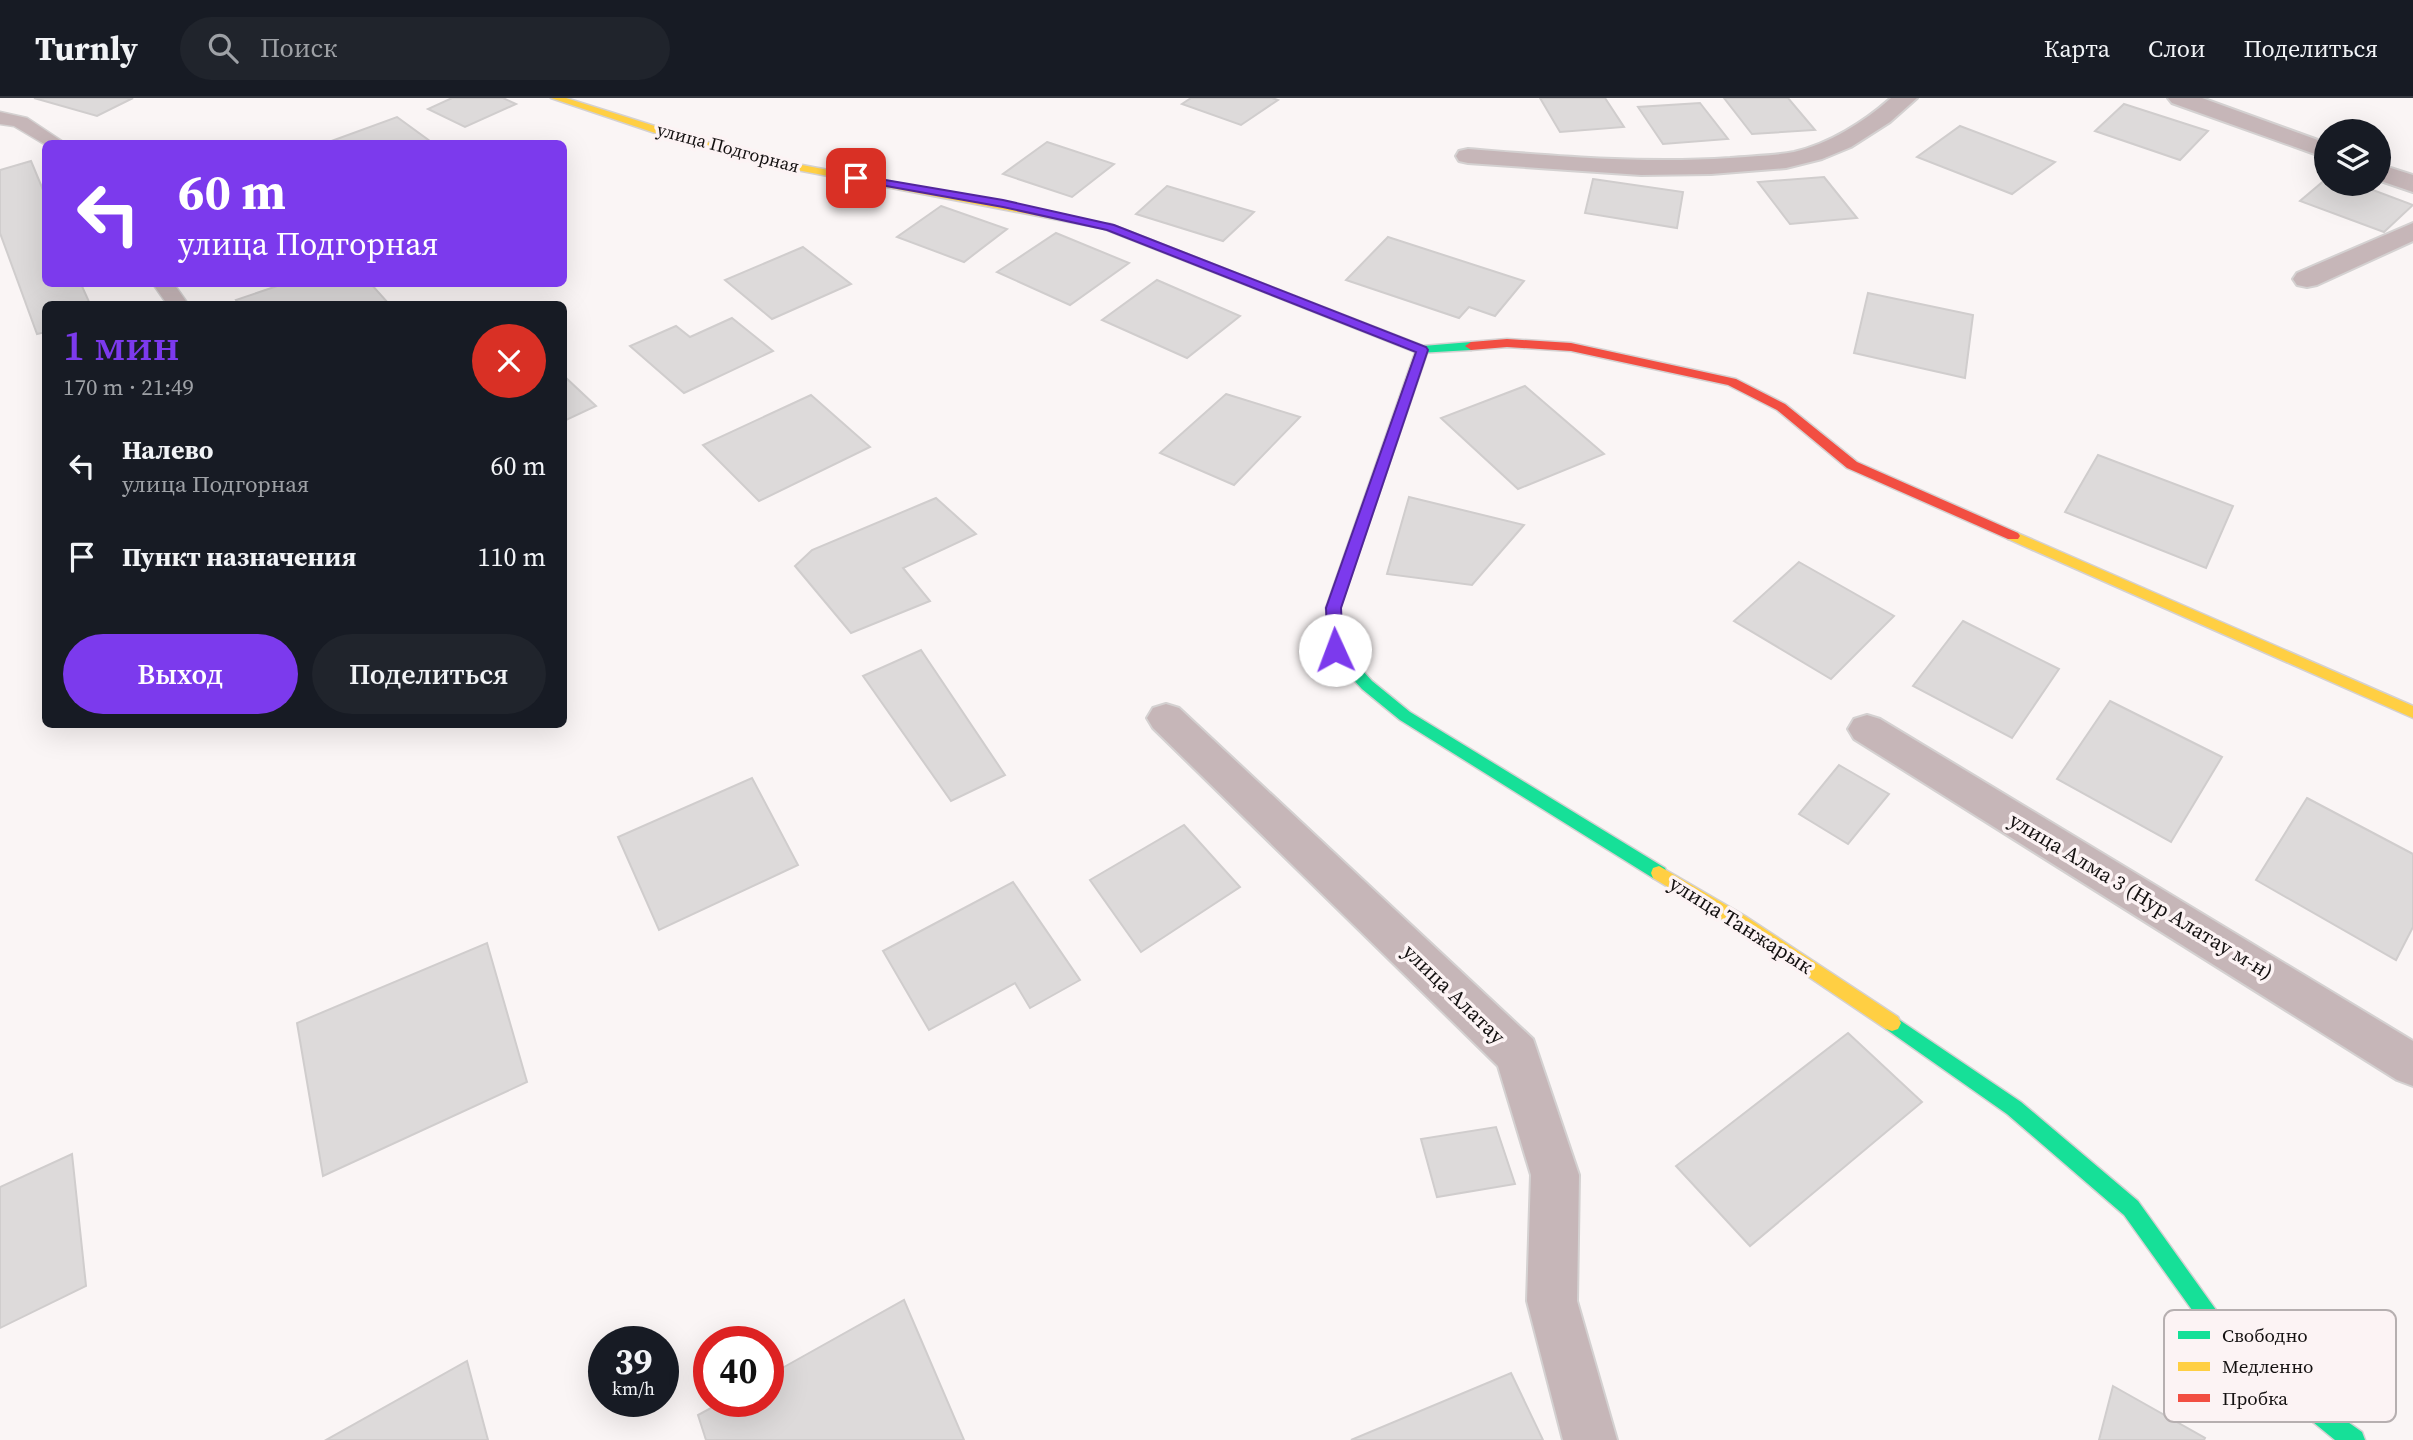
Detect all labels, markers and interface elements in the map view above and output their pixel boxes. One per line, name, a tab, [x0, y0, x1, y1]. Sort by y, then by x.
search box	[180, 17, 670, 80]
text: Turnly	[35, 26, 138, 71]
icon: search	[204, 29, 242, 67]
text: Поиск	[260, 30, 337, 66]
text: Карта	[2044, 32, 2110, 65]
text: Слои	[2148, 32, 2205, 65]
text: Поделиться	[2243, 32, 2378, 65]
street label: улица Подгорная	[654, 116, 802, 179]
map controls	[2314, 119, 2391, 196]
button: layers	[2314, 119, 2391, 196]
pin	[826, 148, 886, 208]
text: 60 m	[178, 158, 286, 225]
icon: arrive	[837, 159, 875, 197]
icon: left	[63, 168, 154, 259]
text: улица Подгорная	[178, 222, 439, 266]
text: 1 мин	[63, 316, 180, 374]
button: close	[472, 324, 546, 398]
text: 170 m · 21:49	[63, 371, 194, 403]
text: Налево	[122, 432, 213, 468]
icon: left	[63, 447, 101, 485]
text: 60 m	[491, 448, 546, 484]
text: улица Подгорная	[122, 468, 309, 500]
icon: arrive	[63, 538, 101, 576]
text: Пункт назначения	[122, 539, 356, 575]
text: 110 m	[478, 539, 546, 575]
position arrow	[1298, 613, 1372, 687]
button: Выход	[63, 634, 298, 714]
button: Поделиться	[312, 634, 546, 714]
street label: улица Алма 3 (Нур Алатау м-н)	[2004, 805, 2279, 986]
street label: улица Танжарык	[1664, 869, 1819, 981]
street label: улица Алатау	[1397, 937, 1512, 1050]
legend	[2164, 1310, 2396, 1422]
text: Свободно	[2222, 1322, 2308, 1348]
speed limit sign: 40	[693, 1326, 784, 1417]
text: 39	[615, 1338, 652, 1386]
text: Медленно	[2222, 1353, 2313, 1379]
text: km/h	[612, 1376, 655, 1401]
text: Пробка	[2222, 1385, 2288, 1411]

